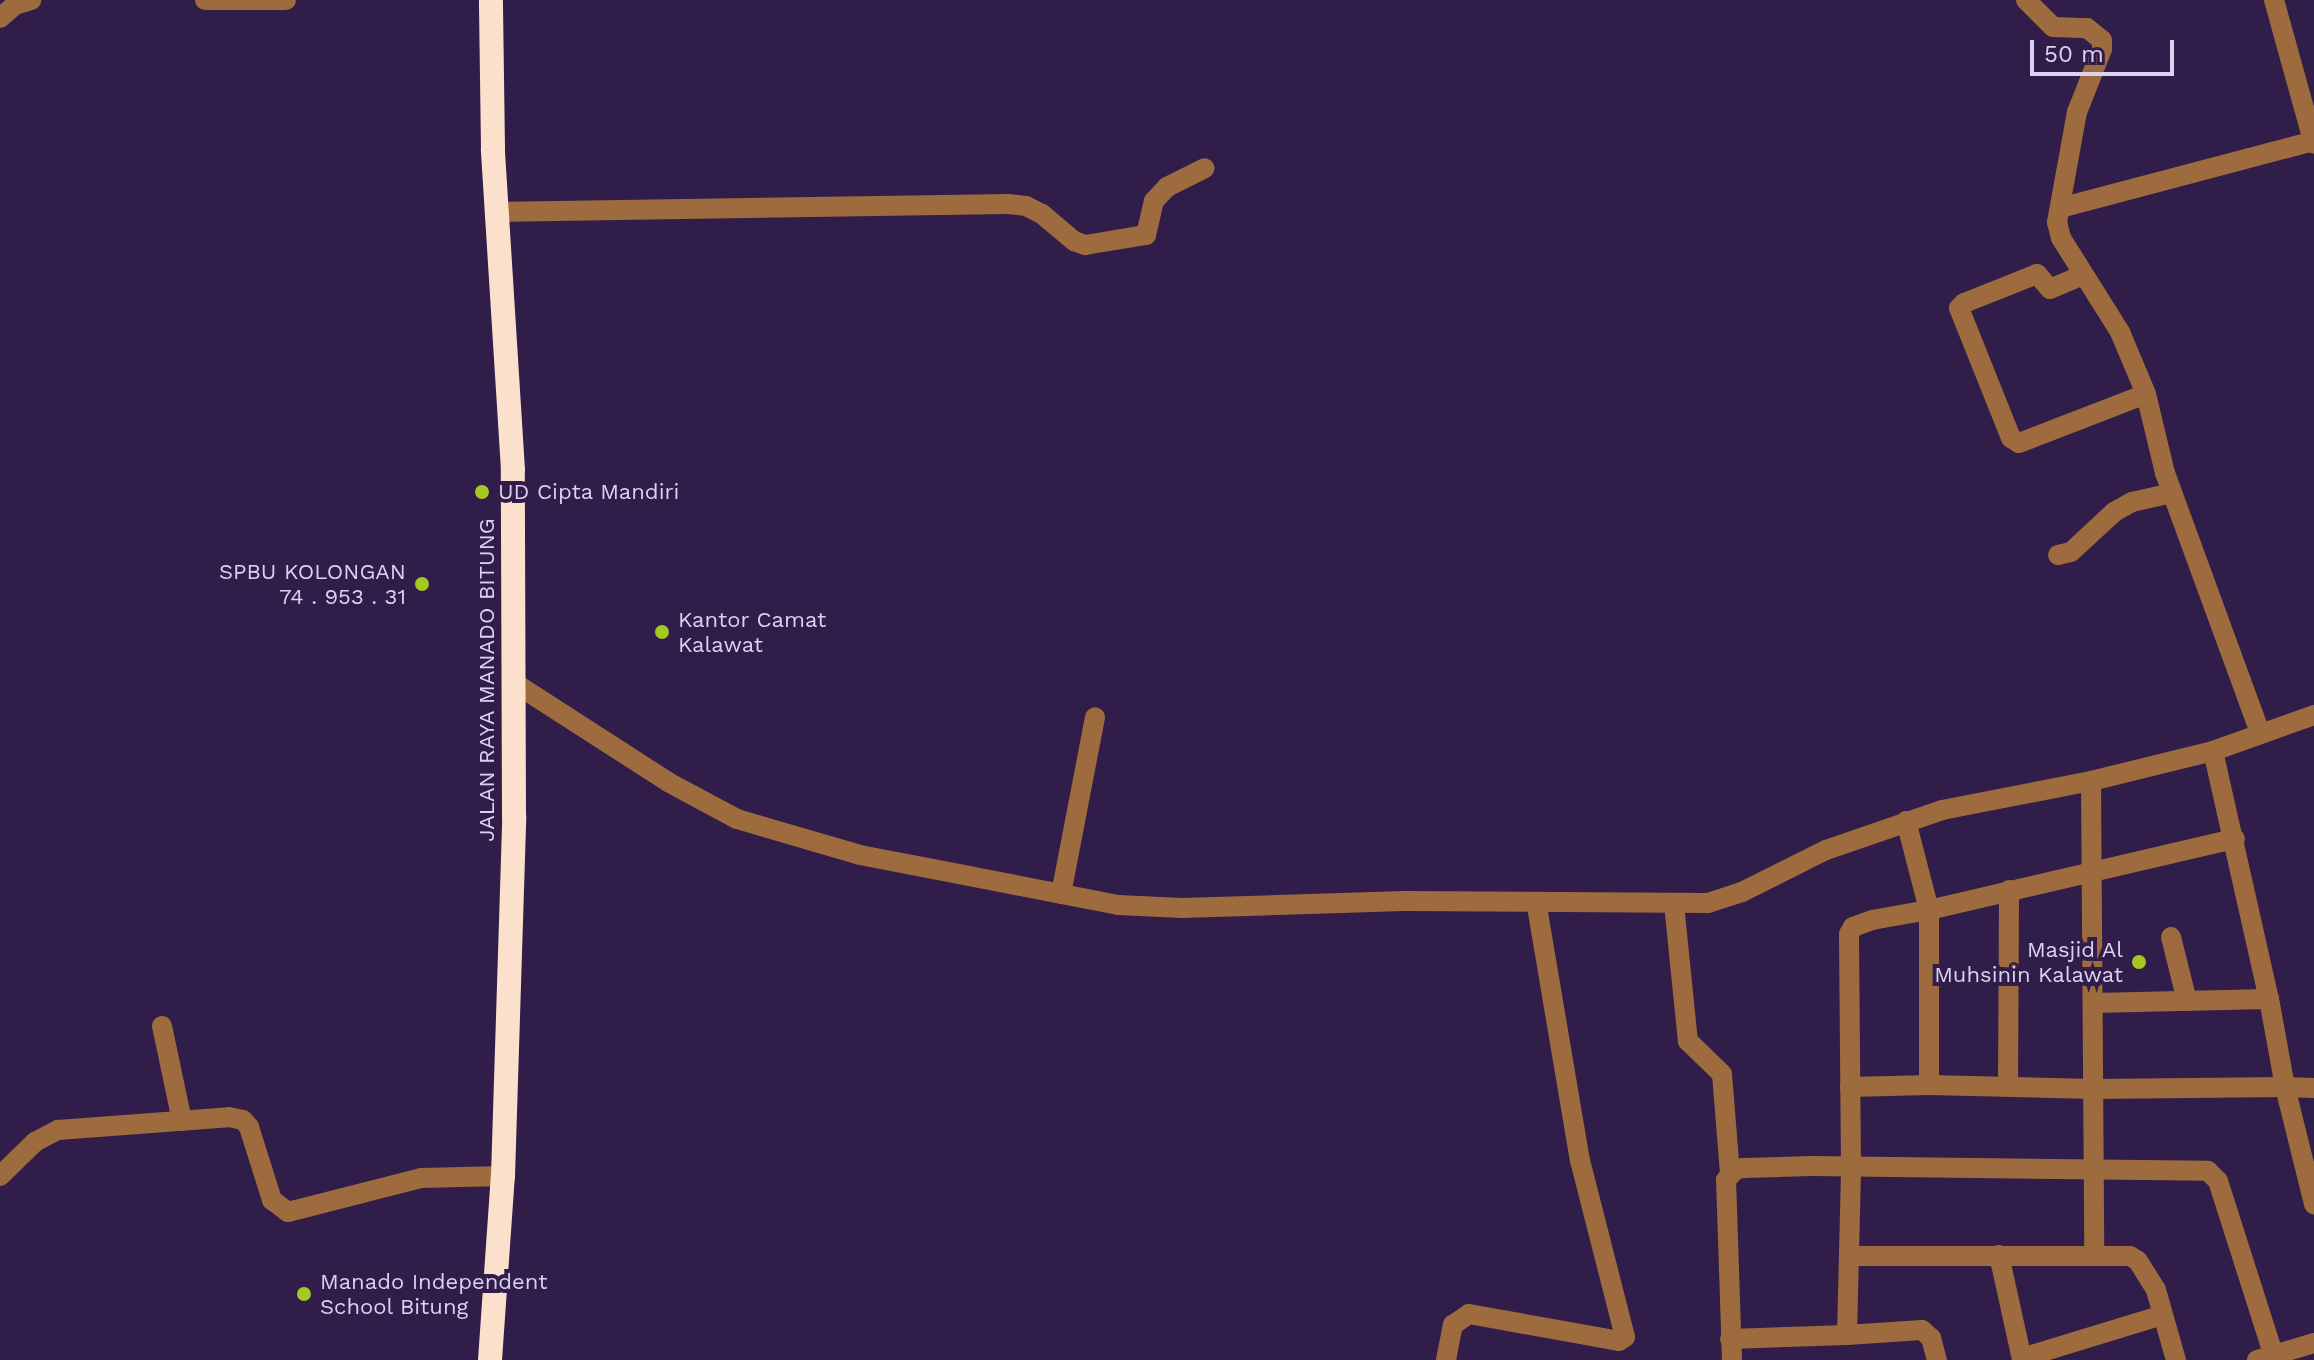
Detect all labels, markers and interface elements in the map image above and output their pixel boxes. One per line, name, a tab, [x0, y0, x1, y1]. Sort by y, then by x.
scale bar	[2034, 24, 2178, 74]
text: 50 m	[2044, 40, 2104, 68]
place label: UD Cipta Mandiri	[498, 479, 680, 505]
marker: UD Cipta Mandiri	[473, 483, 491, 501]
street label: JALAN RAYA MANADO BITUNG	[474, 518, 500, 842]
place label: SPBU KOLONGAN 74 . 953 . 31	[219, 558, 406, 610]
marker: SPBU KOLONGAN 74 . 953 . 31	[413, 575, 431, 593]
place label: Kantor Camat Kalawat	[678, 606, 827, 658]
marker: Kantor Camat Kalawat	[653, 623, 671, 641]
place label: Masjid Al Muhsinin Kalawat	[1934, 936, 2123, 988]
marker: Masjid Al Muhsinin Kalawat	[2130, 953, 2148, 971]
place label: Manado Independent School Bitung	[320, 1268, 547, 1320]
marker: Manado Independent School Bitung	[295, 1285, 313, 1303]

